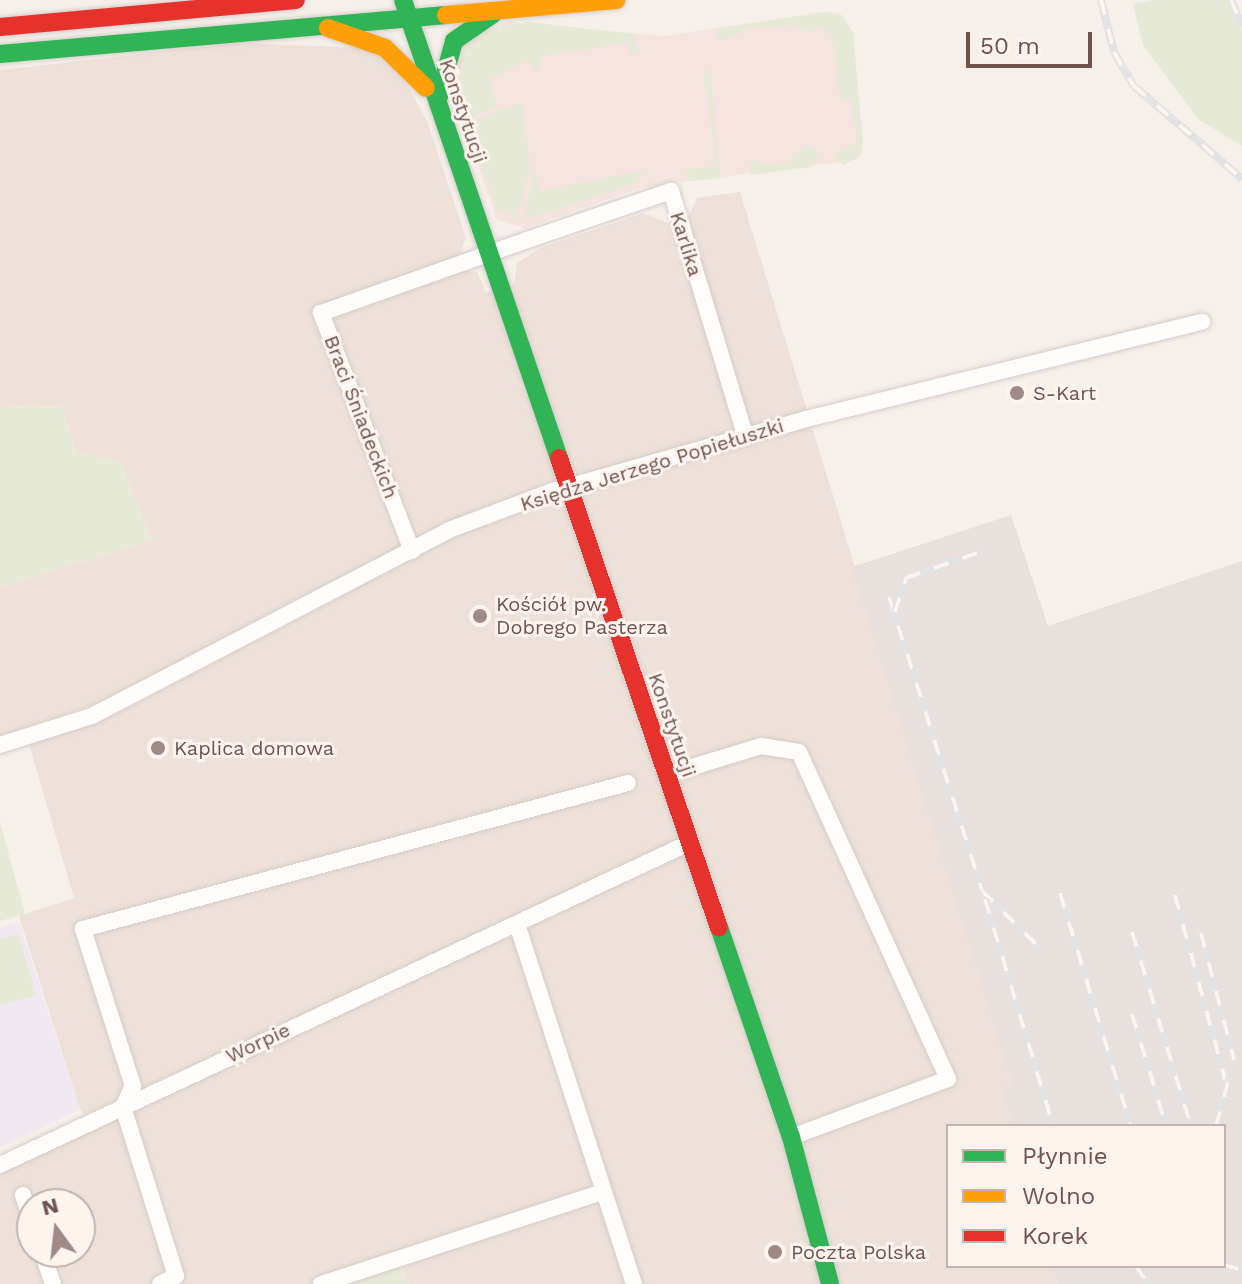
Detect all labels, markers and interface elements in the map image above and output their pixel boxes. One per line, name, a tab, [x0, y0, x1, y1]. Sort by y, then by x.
scale bar	[970, 16, 1096, 66]
text: 50 m	[980, 32, 1040, 60]
street label: Konstytucji	[434, 56, 492, 166]
street label: Karlika	[665, 209, 707, 279]
street label: Braci Śniadeckich	[319, 332, 403, 502]
place label: S-Kart	[1033, 381, 1096, 405]
marker: S-Kart	[1008, 384, 1026, 402]
street label: Księdza Jerzego Popiełuszki	[517, 413, 787, 517]
place label: Kościół pw. Dobrego Pasterza	[496, 592, 668, 639]
marker: Kościół pw. Dobrego Pasterza	[471, 607, 489, 625]
street label: Konstytucji	[643, 670, 701, 780]
place label: Kaplica domowa	[174, 736, 335, 760]
marker: Kaplica domowa	[149, 739, 167, 757]
street label: Worpie	[222, 1018, 294, 1068]
legend	[946, 1124, 1226, 1268]
text: Płynnie	[1022, 1142, 1108, 1170]
text: Wolno	[1022, 1182, 1095, 1210]
north arrow	[16, 1188, 96, 1268]
text: N	[39, 1192, 61, 1220]
text: Korek	[1022, 1222, 1088, 1250]
place label: Poczta Polska	[791, 1240, 927, 1264]
marker: Poczta Polska	[766, 1243, 784, 1261]

